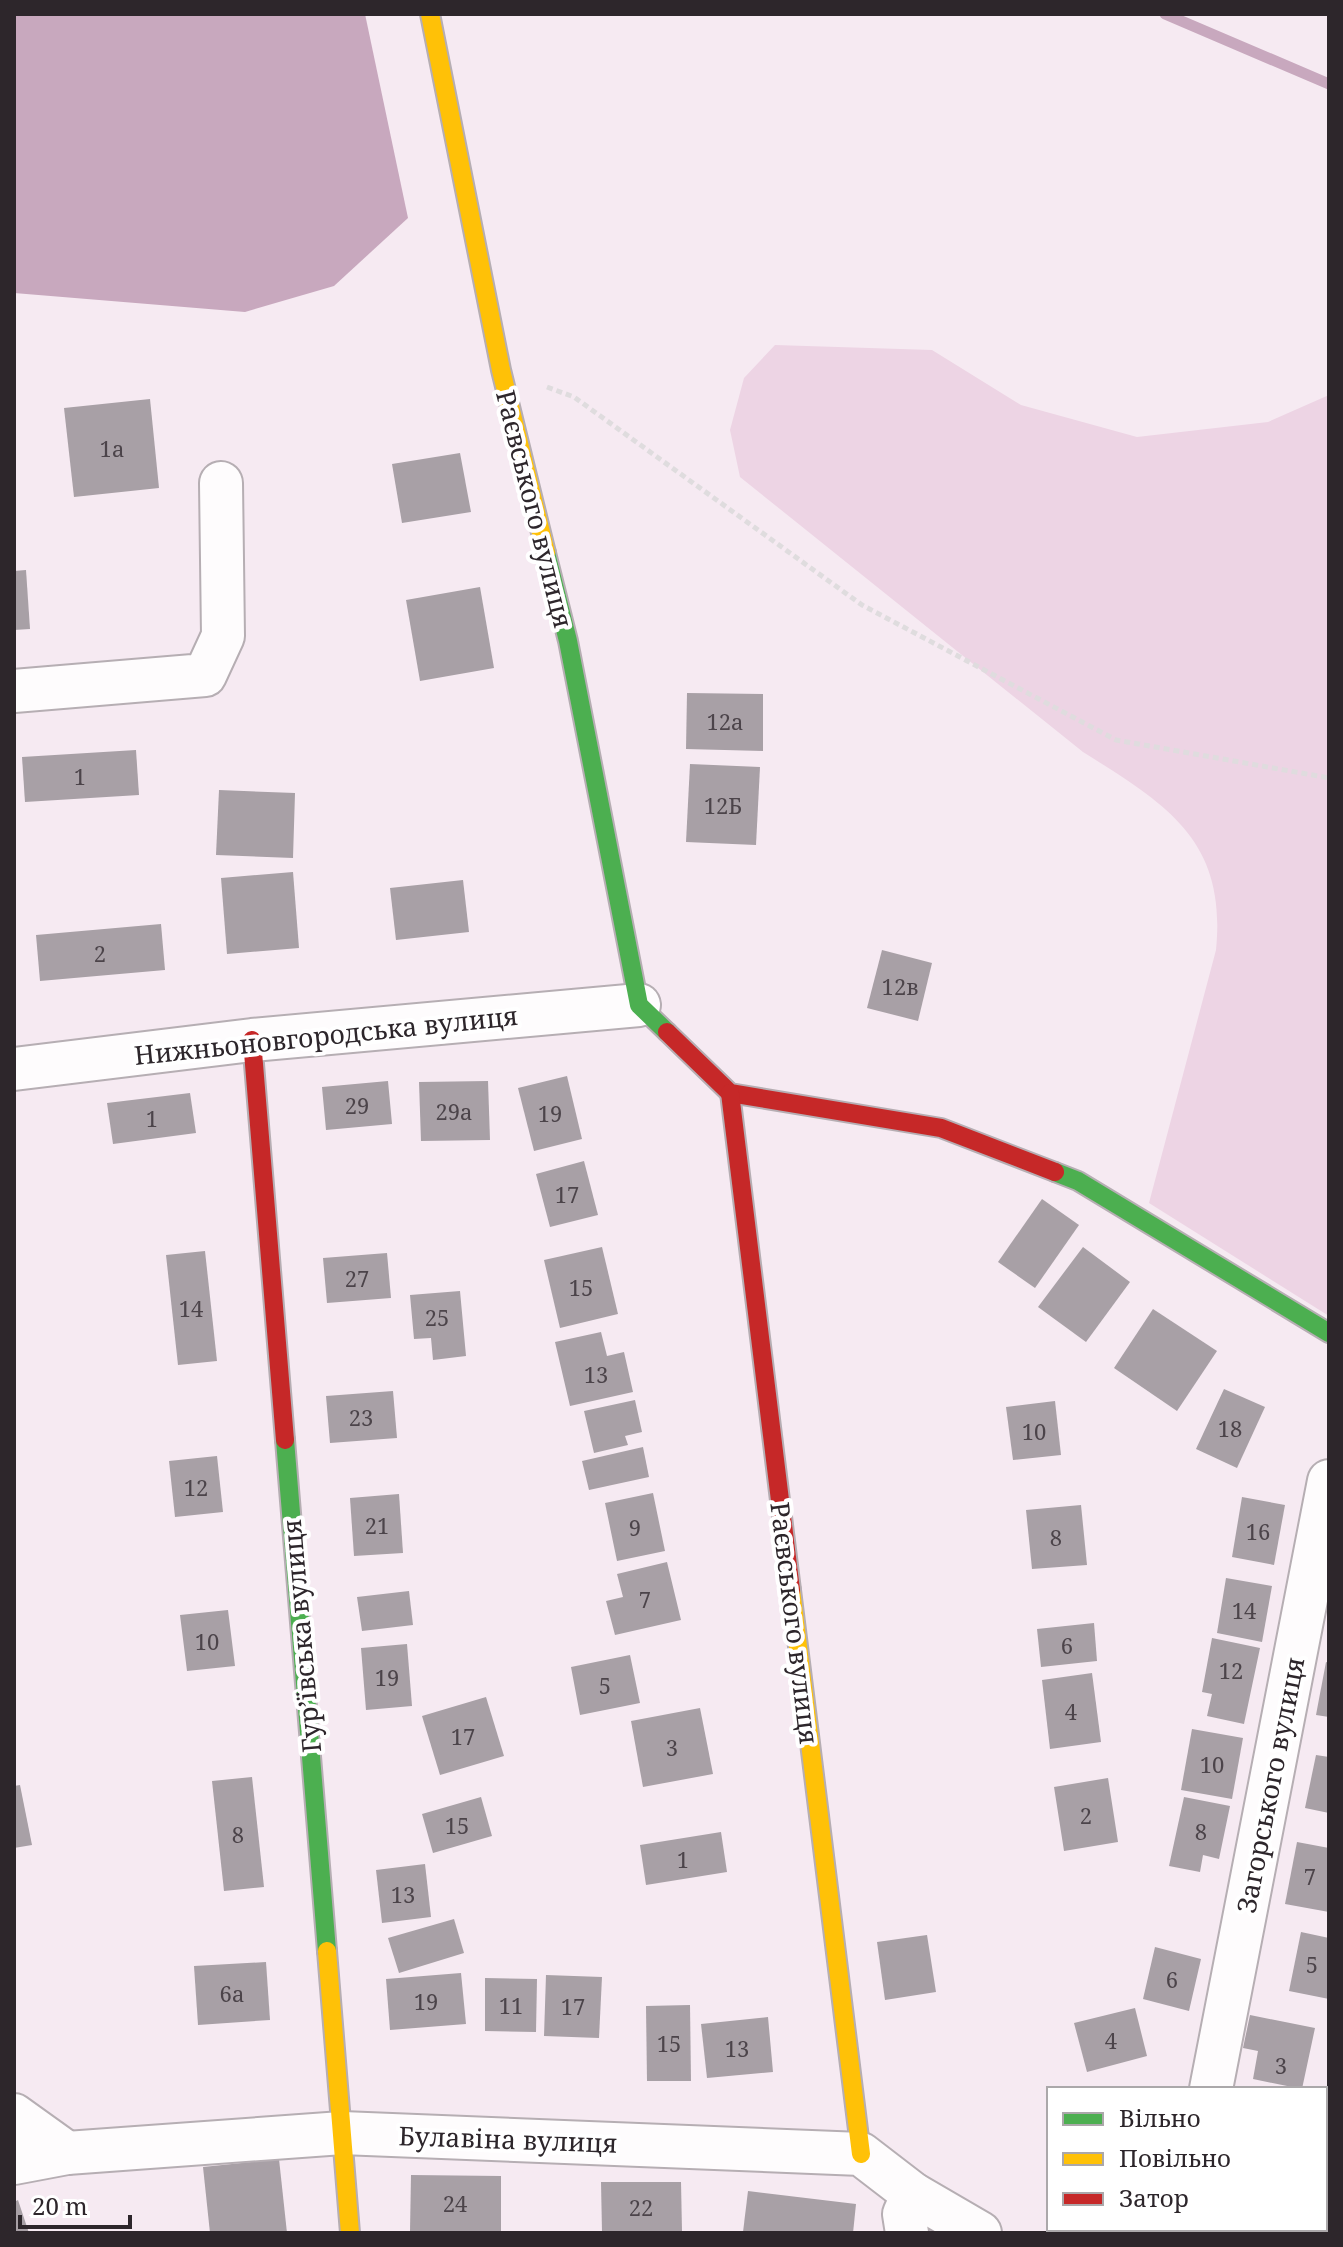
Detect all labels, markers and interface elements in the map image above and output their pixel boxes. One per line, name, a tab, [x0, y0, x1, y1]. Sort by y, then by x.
street label: Раєвського вулиця	[488, 386, 582, 632]
house number: 1а	[100, 433, 124, 463]
house number: 12а	[706, 706, 744, 736]
house number: 1	[74, 761, 86, 791]
house number: 12Б	[704, 790, 742, 820]
house number: 2	[94, 938, 106, 968]
house number: 12в	[882, 971, 918, 1001]
street label: Нижньоновгородська вулиця	[132, 997, 520, 1073]
house number: 29	[345, 1090, 369, 1120]
house number: 29а	[435, 1096, 473, 1126]
house number: 19	[538, 1098, 562, 1128]
house number: 1	[146, 1103, 158, 1133]
house number: 17	[555, 1179, 579, 1209]
house number: 27	[345, 1263, 369, 1293]
house number: 15	[569, 1272, 593, 1302]
house number: 14	[179, 1293, 203, 1323]
house number: 25	[425, 1302, 449, 1332]
house number: 13	[584, 1359, 608, 1389]
house number: 23	[349, 1402, 373, 1432]
house number: 18	[1218, 1413, 1242, 1443]
house number: 10	[1022, 1416, 1046, 1446]
house number: 12	[184, 1472, 208, 1502]
street label: Раєвського вулиця	[762, 1500, 828, 1746]
house number: 21	[365, 1510, 389, 1540]
house number: 9	[629, 1512, 641, 1542]
house number: 16	[1246, 1516, 1270, 1546]
street label: Гур’ївська вулиця	[273, 1518, 329, 1754]
house number: 8	[1050, 1522, 1062, 1552]
house number: 7	[639, 1584, 651, 1614]
house number: 14	[1232, 1595, 1256, 1625]
house number: 10	[195, 1626, 219, 1656]
house number: 6	[1061, 1630, 1073, 1660]
street label: Загорського вулиця	[1228, 1654, 1312, 1916]
house number: 12	[1219, 1655, 1243, 1685]
house number: 19	[375, 1662, 399, 1692]
house number: 5	[599, 1670, 611, 1700]
house number: 4	[1065, 1696, 1077, 1726]
house number: 17	[451, 1721, 475, 1751]
house number: 3	[666, 1732, 678, 1762]
house number: 10	[1200, 1749, 1224, 1779]
house number: 2	[1080, 1800, 1092, 1830]
house number: 15	[445, 1810, 469, 1840]
house number: 8	[1195, 1816, 1207, 1846]
house number: 8	[232, 1819, 244, 1849]
house number: 1	[677, 1844, 689, 1874]
house number: 7	[1304, 1861, 1316, 1891]
house number: 13	[391, 1879, 415, 1909]
house number: 5	[1306, 1949, 1318, 1979]
house number: 6	[1166, 1964, 1178, 1994]
house number: 6а	[220, 1978, 244, 2008]
house number: 19	[414, 1986, 438, 2016]
house number: 11	[499, 1990, 523, 2020]
house number: 17	[561, 1991, 585, 2021]
house number: 4	[1105, 2025, 1117, 2055]
house number: 15	[657, 2028, 681, 2058]
house number: 13	[725, 2033, 749, 2063]
house number: 3	[1275, 2050, 1287, 2080]
legend	[1047, 2087, 1327, 2231]
text: Вільно	[1119, 2101, 1201, 2134]
street label: Булавіна вулиця	[398, 2117, 618, 2161]
text: Повільно	[1119, 2141, 1231, 2174]
scale bar	[20, 2179, 130, 2229]
text: Затор	[1119, 2181, 1189, 2214]
house number: 24	[443, 2188, 467, 2218]
text: 20 m	[32, 2189, 88, 2222]
house number: 22	[629, 2192, 653, 2222]

